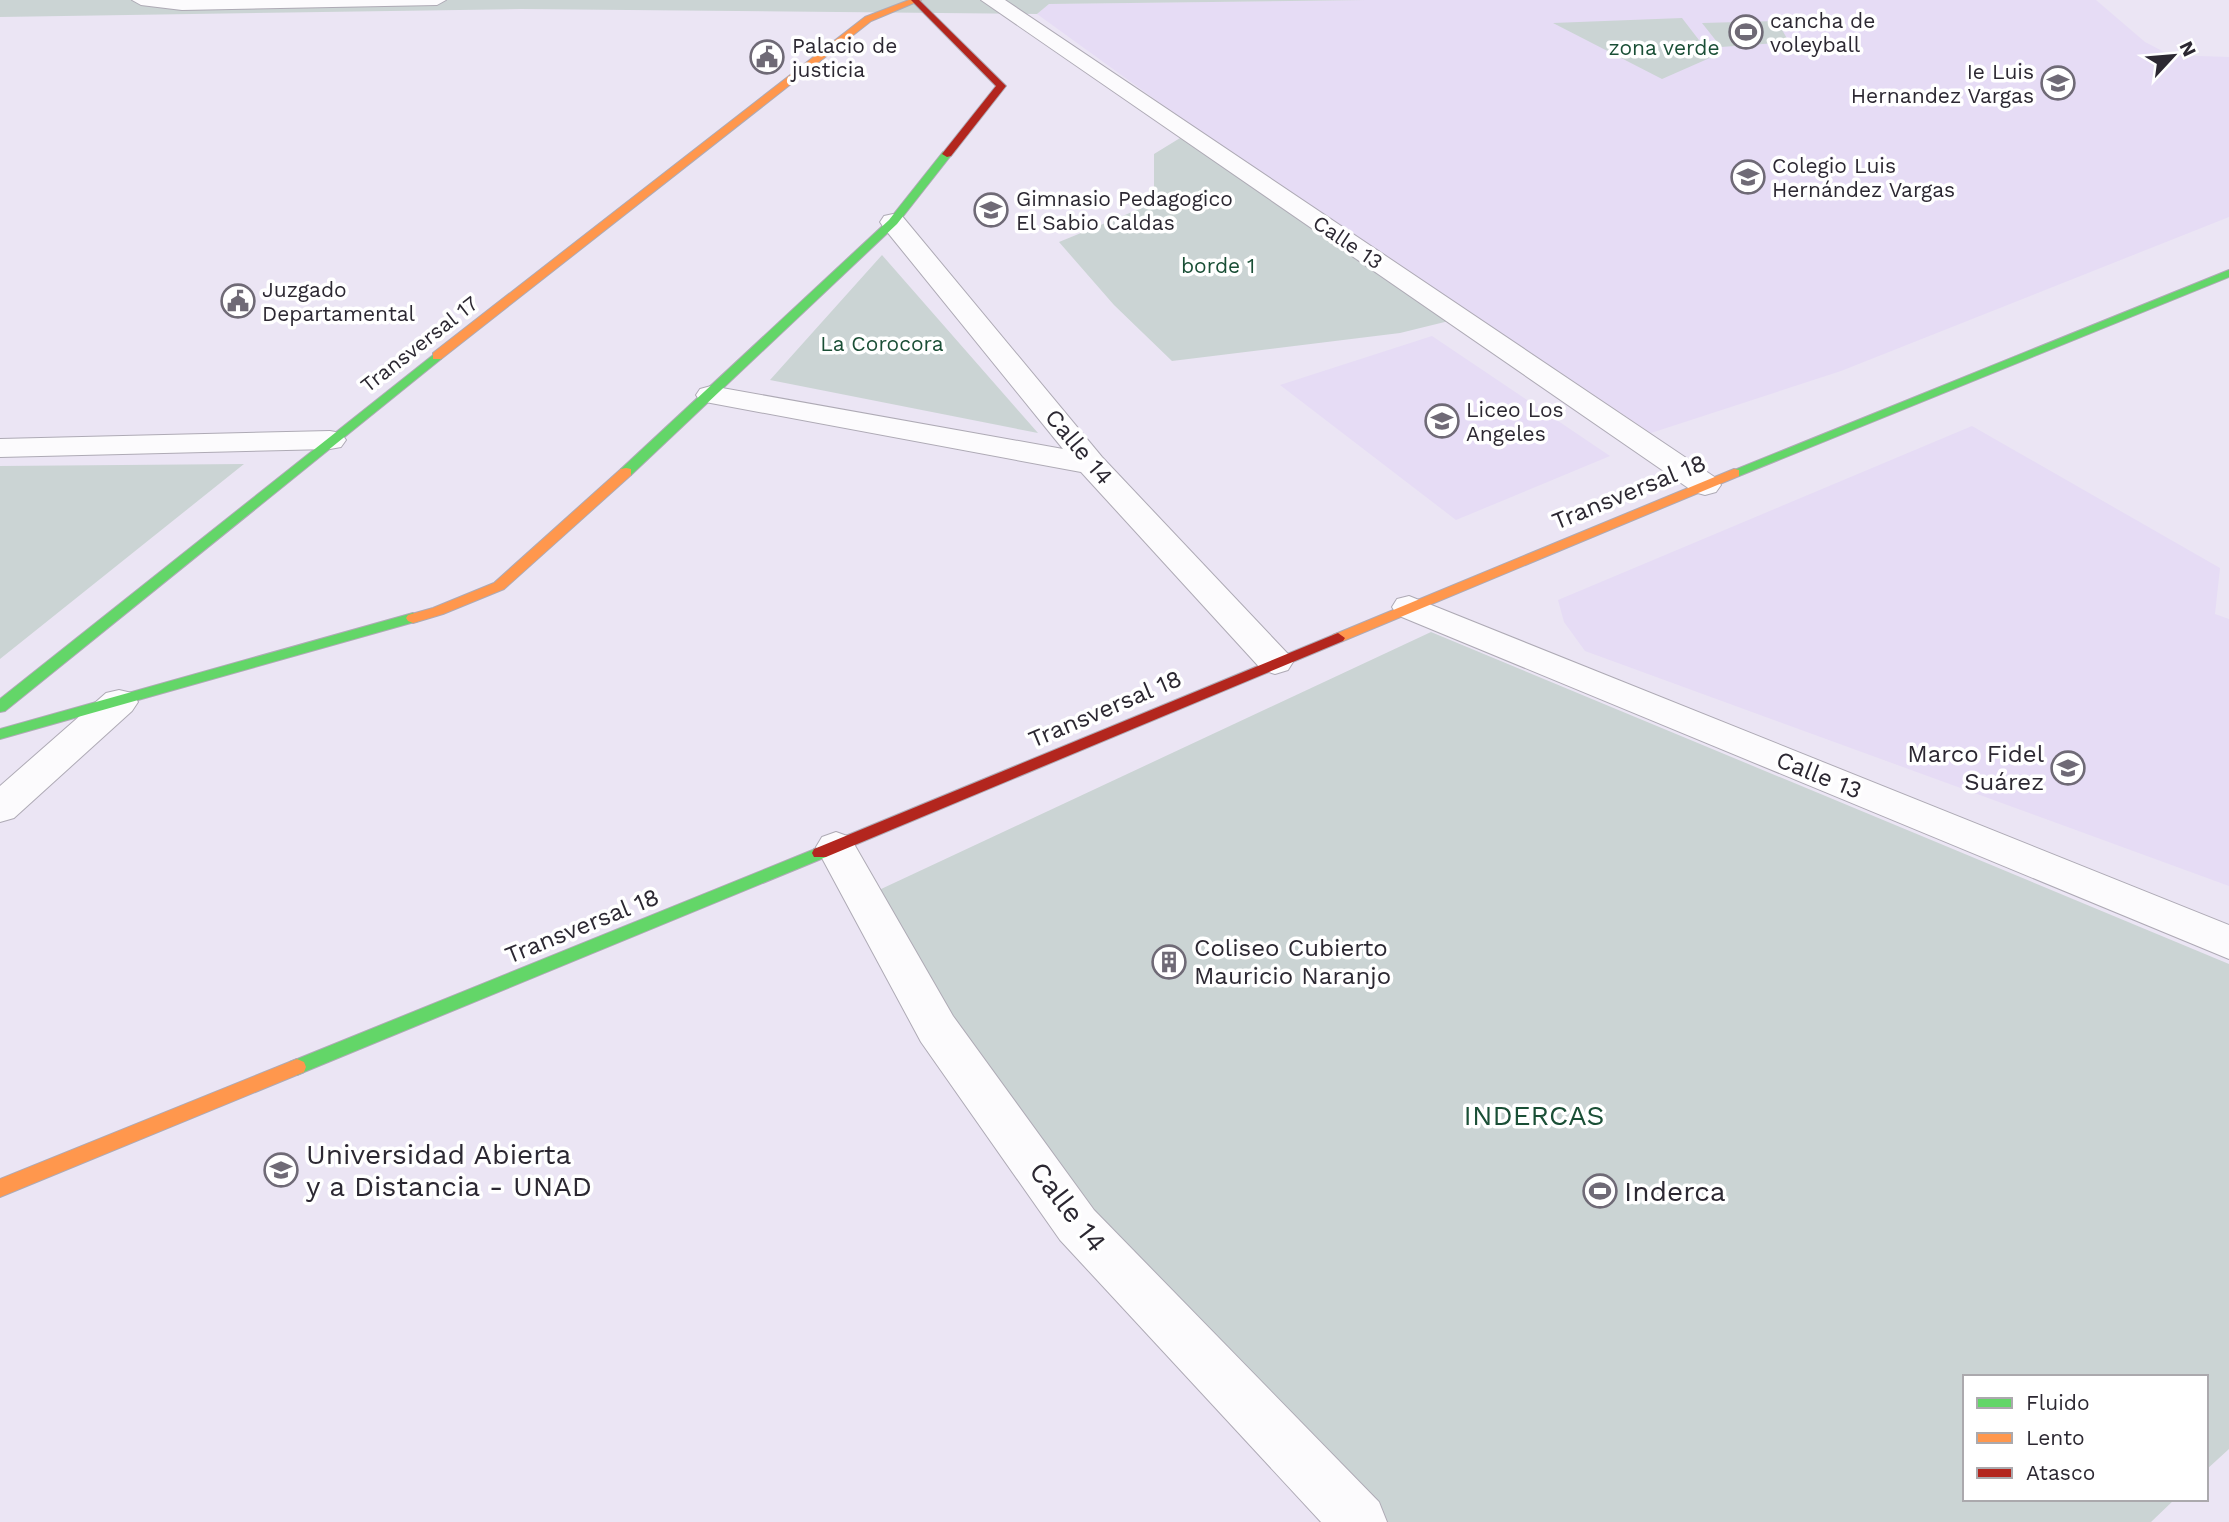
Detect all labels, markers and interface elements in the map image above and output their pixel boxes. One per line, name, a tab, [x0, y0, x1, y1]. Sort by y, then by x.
place label: cancha de voleyball	[1770, 8, 1875, 57]
sports icon: cancha de voleyball	[1727, 13, 1765, 51]
north arrow	[2138, 21, 2208, 91]
place label: Palacio de justicia	[790, 33, 897, 82]
park label: zona verde	[1608, 35, 1720, 60]
text: N	[2174, 37, 2201, 60]
public building icon: Palacio de justicia	[748, 38, 786, 76]
place label: Ie Luis Hernandez Vargas	[1851, 59, 2034, 108]
school or university icon: Ie Luis Hernandez Vargas	[2039, 64, 2077, 102]
place label: Colegio Luis Hernández Vargas	[1772, 153, 1955, 202]
school or university icon: Colegio Luis Hernández Vargas	[1729, 158, 1767, 196]
place label: Gimnasio Pedagogico El Sabio Caldas	[1016, 186, 1233, 235]
school or university icon: Gimnasio Pedagogico El Sabio Caldas	[972, 191, 1010, 229]
street label: Calle 13	[1308, 210, 1388, 274]
park label: borde 1	[1181, 253, 1255, 278]
place label: Juzgado Departamental	[262, 277, 416, 326]
public building icon: Juzgado Departamental	[219, 282, 257, 320]
street label: Transversal 17	[355, 290, 483, 397]
park label: La Corocora	[820, 331, 944, 356]
place label: Liceo Los Angeles	[1466, 397, 1564, 446]
school or university icon: Liceo Los Angeles	[1423, 402, 1461, 440]
street label: Calle 14	[1039, 403, 1119, 491]
street label: Transversal 18	[1548, 448, 1710, 536]
street label: Transversal 18	[1024, 664, 1186, 754]
place label: Marco Fidel Suárez	[1907, 740, 2045, 796]
street label: Calle 13	[1772, 745, 1866, 805]
school or university icon: Marco Fidel Suárez	[2049, 749, 2087, 787]
street label: Transversal 18	[501, 882, 663, 970]
place label: Coliseo Cubierto Mauricio Naranjo	[1194, 934, 1391, 990]
building icon: Coliseo Cubierto Mauricio Naranjo	[1150, 943, 1188, 981]
park label: INDERCAS	[1464, 1099, 1604, 1132]
place label: Universidad Abierta y a Distancia - UNAD	[306, 1138, 592, 1203]
school or university icon: Universidad Abierta y a Distancia - UNAD	[262, 1151, 300, 1189]
street label: Calle 14	[1023, 1155, 1113, 1259]
sports icon: Inderca	[1581, 1172, 1619, 1210]
place label: Inderca	[1624, 1175, 1726, 1208]
legend	[1963, 1375, 2208, 1501]
text: Fluido	[2026, 1390, 2090, 1415]
text: Lento	[2026, 1425, 2085, 1450]
text: Atasco	[2026, 1460, 2095, 1485]

